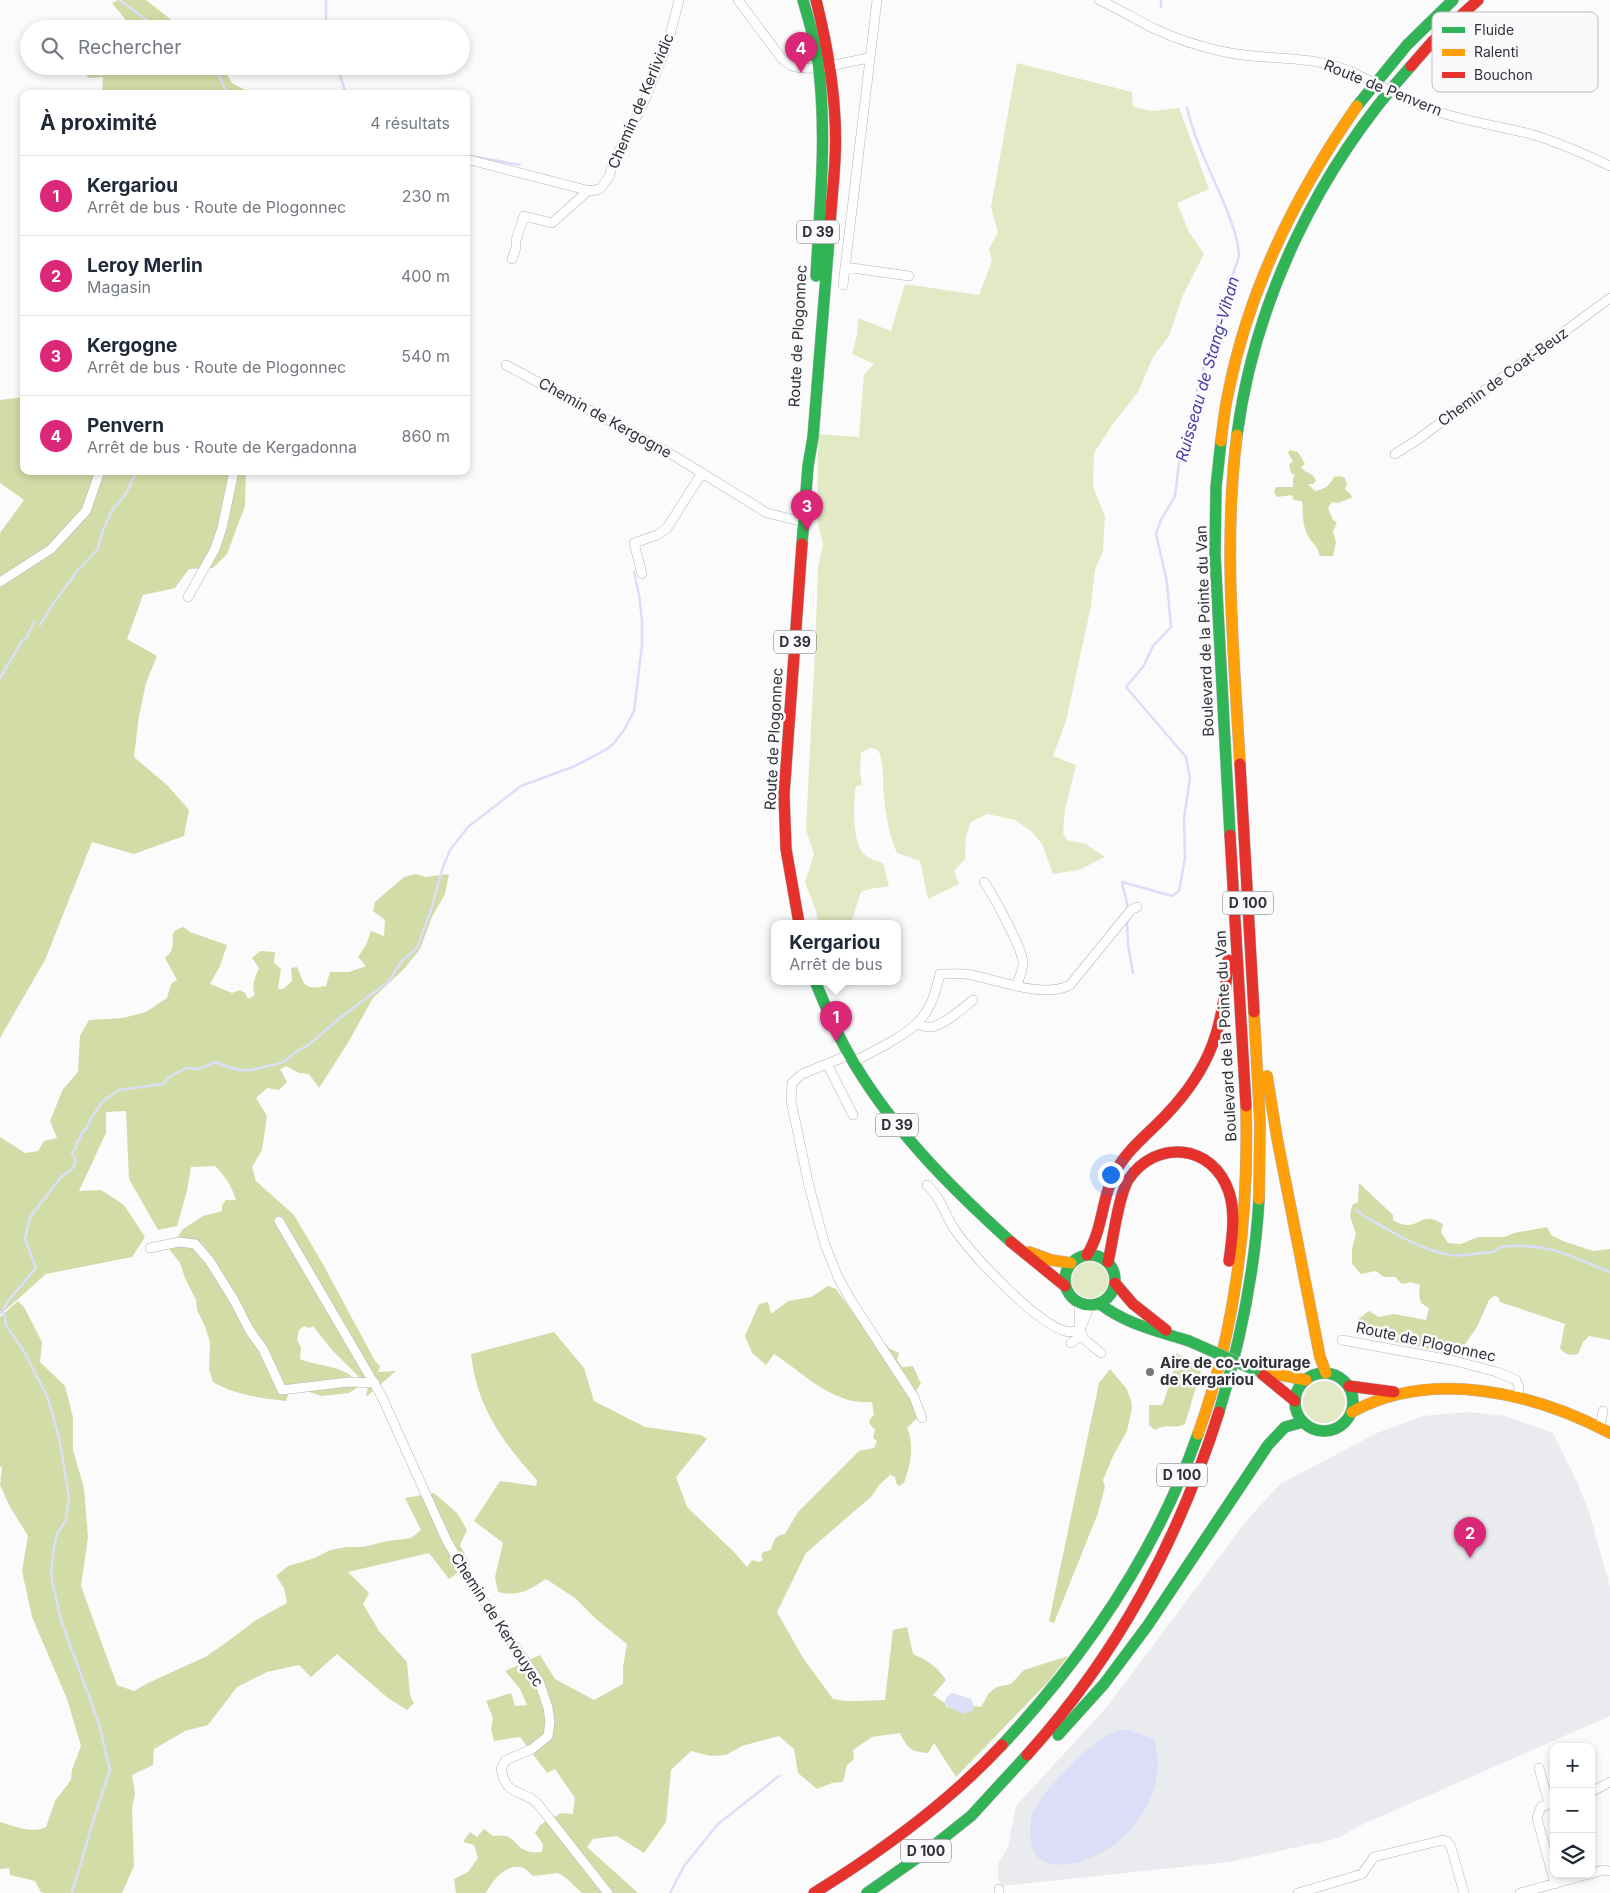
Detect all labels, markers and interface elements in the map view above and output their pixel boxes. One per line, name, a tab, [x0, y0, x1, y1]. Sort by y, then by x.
legend	[1432, 12, 1598, 92]
search box	[20, 20, 470, 75]
text: Fluide	[1474, 21, 1514, 38]
street label: Chemin de Kerlividic	[603, 30, 678, 171]
pin: 4	[785, 32, 817, 73]
icon: search	[38, 34, 66, 62]
text: Rechercher	[78, 36, 181, 59]
text: Ralenti	[1474, 43, 1519, 60]
street label: Route de Penvern	[1321, 55, 1445, 120]
text: Bouchon	[1474, 66, 1533, 83]
text: À proximité	[40, 110, 157, 135]
text: 4 résultats	[370, 113, 450, 133]
text: Kergariou	[87, 174, 178, 197]
text: 1	[53, 186, 59, 206]
text: 230 m	[402, 186, 450, 206]
text: Arrêt de bus · Route de Plogonnec	[87, 197, 346, 217]
road number: D 39	[797, 220, 839, 243]
text: Leroy Merlin	[87, 254, 203, 277]
street label: Route de Plogonnec	[784, 264, 811, 408]
text: 2	[51, 266, 61, 286]
text: 400 m	[401, 266, 450, 286]
water label: Ruisseau de Stang-Vihan	[1171, 274, 1243, 464]
text: Magasin	[87, 277, 151, 297]
street label: Chemin de Coat-Beuz	[1434, 323, 1572, 430]
text: Kergogne	[87, 334, 177, 357]
text: 3	[51, 346, 61, 366]
text: 540 m	[401, 346, 450, 366]
text: Arrêt de bus · Route de Plogonnec	[87, 357, 346, 377]
street label: Chemin de Kergogne	[535, 373, 675, 462]
text: Penvern	[87, 414, 164, 437]
text: 4	[51, 426, 61, 446]
text: 860 m	[402, 426, 450, 446]
text: Arrêt de bus · Route de Kergadonna	[87, 437, 357, 457]
pin: 3	[791, 490, 823, 531]
street label: Boulevard de la Pointe du Van	[1191, 525, 1218, 737]
road number: D 39	[774, 630, 816, 654]
street label: Route de Plogonnec	[760, 667, 787, 811]
road number: D 100	[1223, 891, 1273, 914]
popup	[771, 920, 901, 985]
street label: Boulevard de la Pointe du Van	[1210, 930, 1241, 1142]
text: Kergariou	[789, 931, 880, 954]
text: Arrêt de bus	[789, 954, 883, 974]
pin: 1	[820, 1001, 852, 1042]
road number: D 39	[876, 1114, 918, 1136]
your location	[1098, 1162, 1124, 1188]
street label: Route de Plogonnec	[1354, 1317, 1498, 1366]
place label: Aire de co-voiturage de Kergariou	[1160, 1353, 1310, 1389]
marker: Aire de co-voiturage de Kergariou	[1144, 1366, 1156, 1378]
road number: D 100	[1157, 1464, 1207, 1486]
pin: 2	[1454, 1517, 1486, 1558]
street label: Chemin de Kervouyec	[447, 1549, 548, 1690]
map controls	[1550, 1743, 1595, 1878]
button: +	[1550, 1743, 1595, 1788]
button: −	[1550, 1788, 1595, 1833]
button: layers	[1550, 1833, 1595, 1878]
road number: D 100	[901, 1840, 951, 1862]

